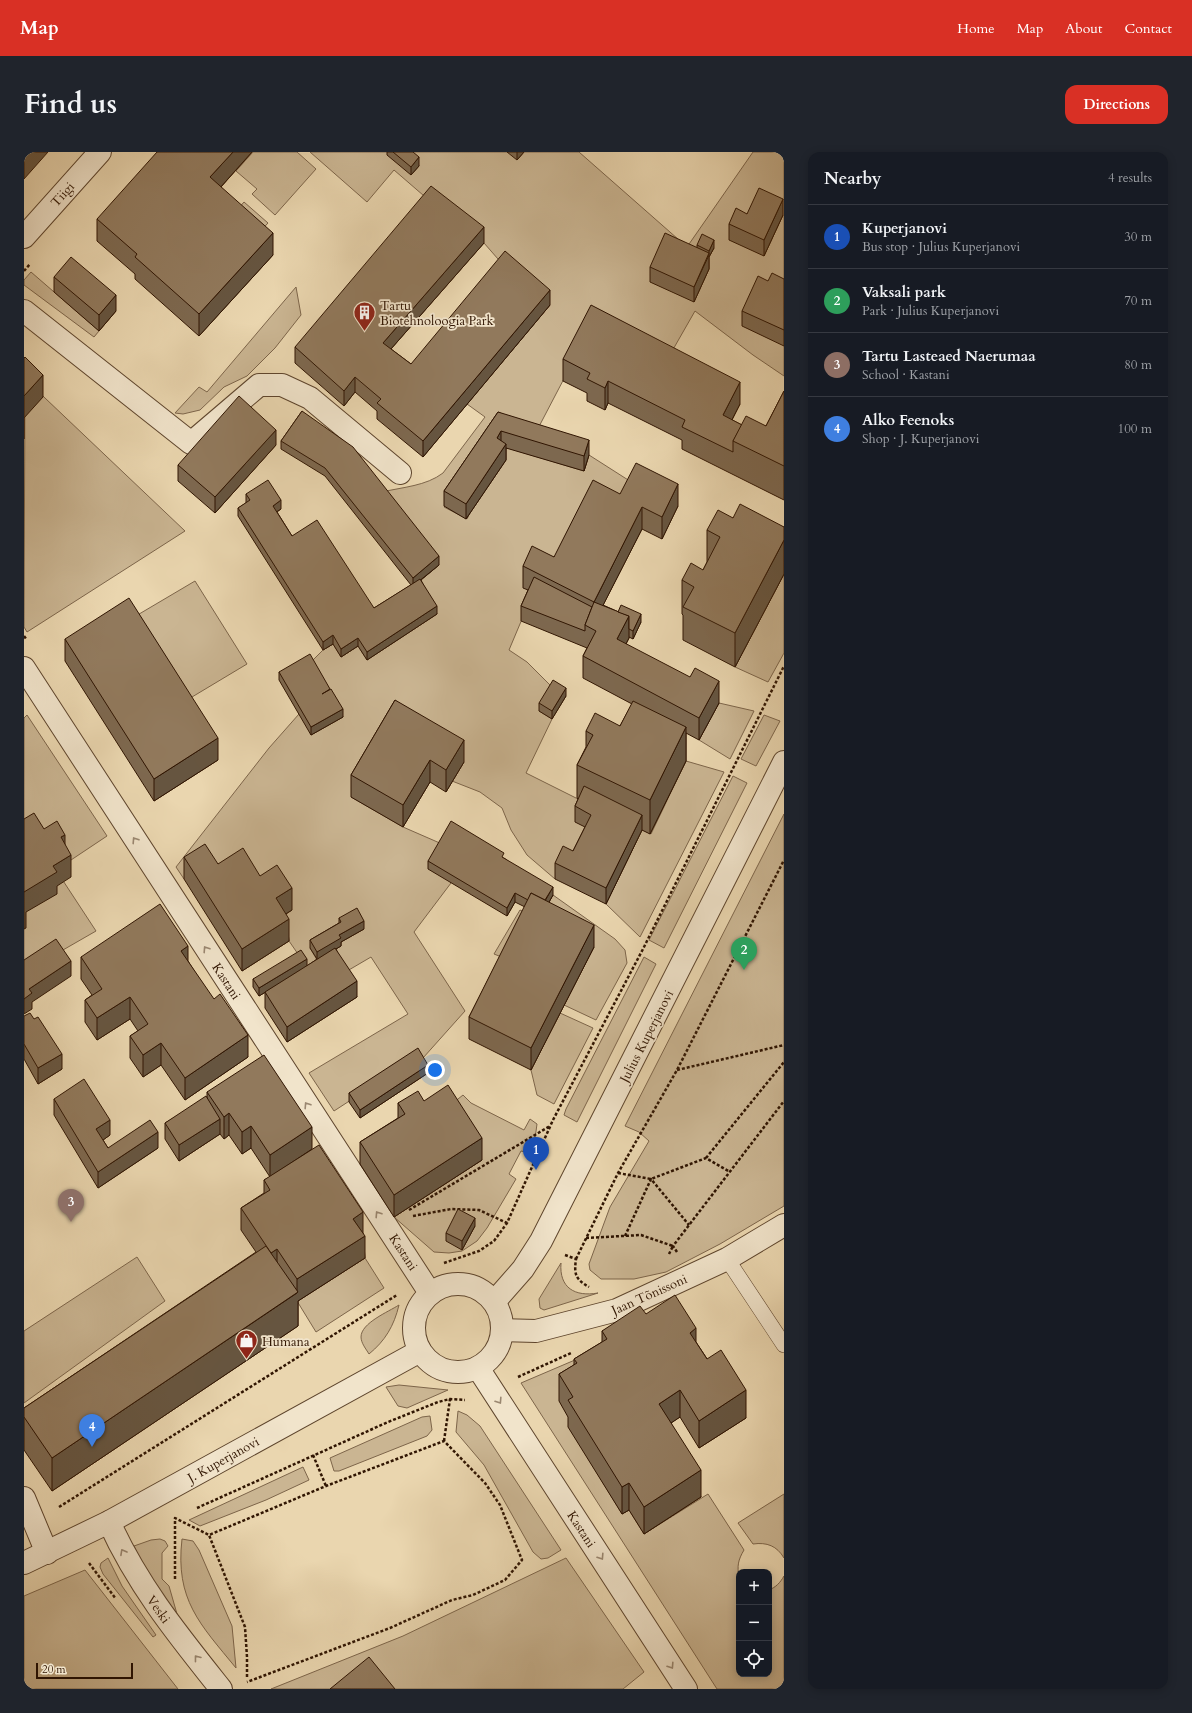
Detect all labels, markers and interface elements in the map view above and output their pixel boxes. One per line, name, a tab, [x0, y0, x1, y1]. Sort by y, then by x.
text: Map	[20, 15, 59, 41]
text: Home	[957, 19, 995, 38]
text: Map	[1017, 19, 1043, 38]
text: About	[1065, 19, 1102, 38]
text: Contact	[1124, 19, 1172, 38]
text: Find us	[24, 85, 117, 123]
button: Directions	[1065, 85, 1168, 124]
text: Nearby	[824, 167, 881, 190]
text: 4 results	[1108, 169, 1152, 187]
street label: Tiigi	[47, 178, 79, 211]
text: Kuperjanovi	[862, 218, 947, 238]
text: 1	[834, 228, 840, 246]
text: 30 m	[1124, 228, 1152, 246]
text: Bus stop · Julius Kuperjanovi	[862, 238, 1020, 256]
text: Vaksali park	[862, 282, 946, 302]
text: 2	[834, 292, 840, 310]
text: 70 m	[1124, 292, 1152, 310]
place label: Tartu Biotehnoloogia Park	[380, 297, 494, 330]
building icon: Tartu Biotehnoloogia Park	[351, 299, 377, 332]
text: Park · Julius Kuperjanovi	[862, 302, 999, 320]
text: Tartu Lasteaed Naerumaa	[862, 346, 1036, 366]
text: 3	[834, 356, 840, 374]
text: 80 m	[1124, 356, 1152, 374]
text: School · Kastani	[862, 366, 950, 384]
text: Alko Feenoks	[862, 410, 954, 430]
text: 4	[834, 420, 840, 438]
text: 100 m	[1118, 420, 1152, 438]
text: Shop · J. Kuperjanovi	[862, 430, 979, 448]
one-way arrow	[133, 837, 140, 844]
pin: 2	[731, 937, 757, 970]
one-way arrow	[203, 946, 211, 953]
street label: Kastani	[208, 960, 245, 1004]
street label: Julius Kuperjanovi	[615, 987, 678, 1088]
your location	[425, 1060, 445, 1080]
one-way arrow	[305, 1102, 312, 1109]
pin: 1	[523, 1137, 549, 1170]
pin: 3	[58, 1189, 84, 1222]
one-way arrow	[376, 1211, 383, 1218]
street label: Kastani	[385, 1231, 422, 1275]
street label: Jaan Tõnissoni	[607, 1270, 690, 1320]
shop icon: Humana	[233, 1328, 259, 1361]
place label: Humana	[262, 1333, 310, 1351]
one-way arrow	[495, 1397, 502, 1404]
pin: 4	[79, 1414, 105, 1447]
street label: J. Kuperjanovi	[183, 1433, 263, 1488]
street label: Kastani	[563, 1508, 600, 1552]
one-way arrow	[120, 1548, 128, 1556]
one-way arrow	[596, 1553, 603, 1560]
map controls	[736, 1569, 772, 1677]
button: +	[736, 1569, 772, 1605]
street label: Veski	[142, 1592, 174, 1627]
button: −	[736, 1605, 772, 1641]
button: locate	[736, 1641, 772, 1677]
one-way arrow	[194, 1656, 201, 1663]
scale bar	[36, 1661, 133, 1680]
text: 20 m	[42, 1662, 66, 1677]
one-way arrow	[666, 1662, 674, 1669]

